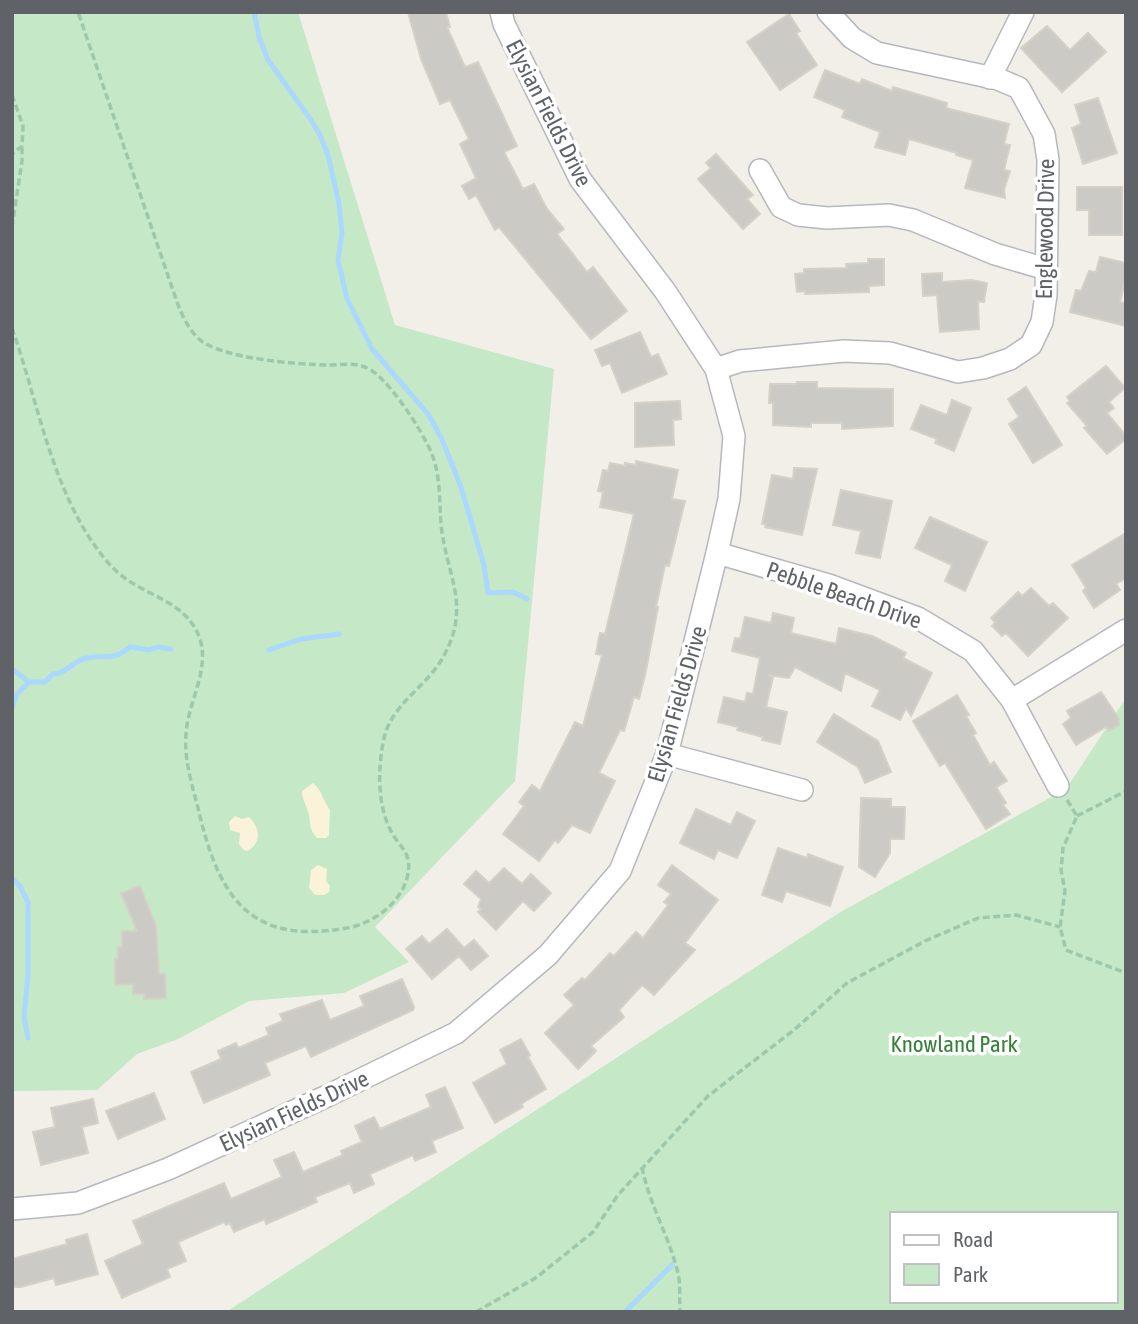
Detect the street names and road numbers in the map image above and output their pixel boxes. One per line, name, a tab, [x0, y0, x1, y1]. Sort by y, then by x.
street label: Elysian Fields Drive	[501, 35, 597, 191]
street label: Englewood Drive	[1031, 158, 1059, 300]
street label: Pebble Beach Drive	[763, 556, 925, 634]
street label: Elysian Fields Drive	[642, 623, 712, 785]
street label: Elysian Fields Drive	[215, 1065, 373, 1157]

